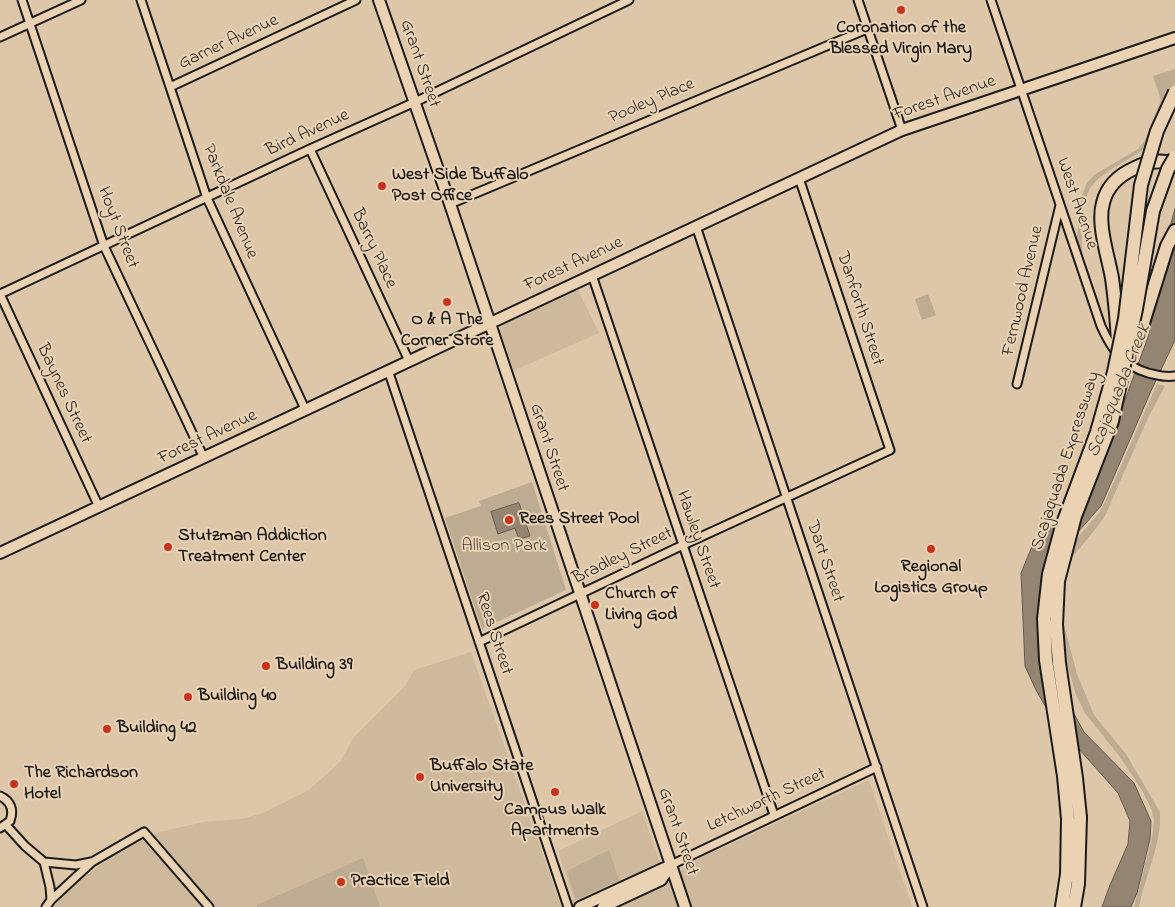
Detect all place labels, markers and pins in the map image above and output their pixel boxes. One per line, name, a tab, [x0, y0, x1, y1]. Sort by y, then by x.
marker: Coronation of the Blessed Virgin Mary	[895, 4, 907, 16]
place label: Coronation of the Blessed Virgin Mary	[830, 18, 972, 60]
place label: West Side Buffalo Post Office	[392, 165, 529, 208]
marker: West Side Buffalo Post Office	[376, 180, 388, 192]
marker: O & A The Corner Store	[441, 296, 453, 308]
place label: O & A The Corner Store	[401, 310, 493, 352]
place label: Rees Street Pool	[519, 509, 639, 531]
marker: Rees Street Pool	[503, 514, 515, 526]
place label: Stutzman Addiction Treatment Center	[178, 526, 327, 568]
marker: Stutzman Addiction Treatment Center	[162, 541, 174, 553]
marker: Regional Logistics Group	[925, 543, 937, 555]
place label: Regional Logistics Group	[874, 557, 988, 600]
place label: Church of Living God	[605, 584, 678, 626]
marker: Church of Living God	[589, 599, 601, 611]
place label: Building 39	[276, 655, 352, 677]
marker: Building 39	[260, 660, 272, 672]
place label: Building 40	[198, 686, 277, 708]
marker: Building 40	[182, 691, 194, 703]
place label: Building 42	[117, 718, 197, 740]
marker: Building 42	[101, 723, 113, 735]
place label: Buffalo State University	[430, 756, 533, 799]
place label: The Richardson Hotel	[24, 763, 138, 806]
marker: Buffalo State University	[414, 771, 426, 783]
marker: The Richardson Hotel	[8, 778, 20, 790]
marker: Campus Walk Apartments	[549, 786, 561, 798]
place label: Campus Walk Apartments	[504, 800, 606, 842]
place label: Practice Field	[351, 871, 450, 893]
marker: Practice Field	[335, 876, 347, 888]

